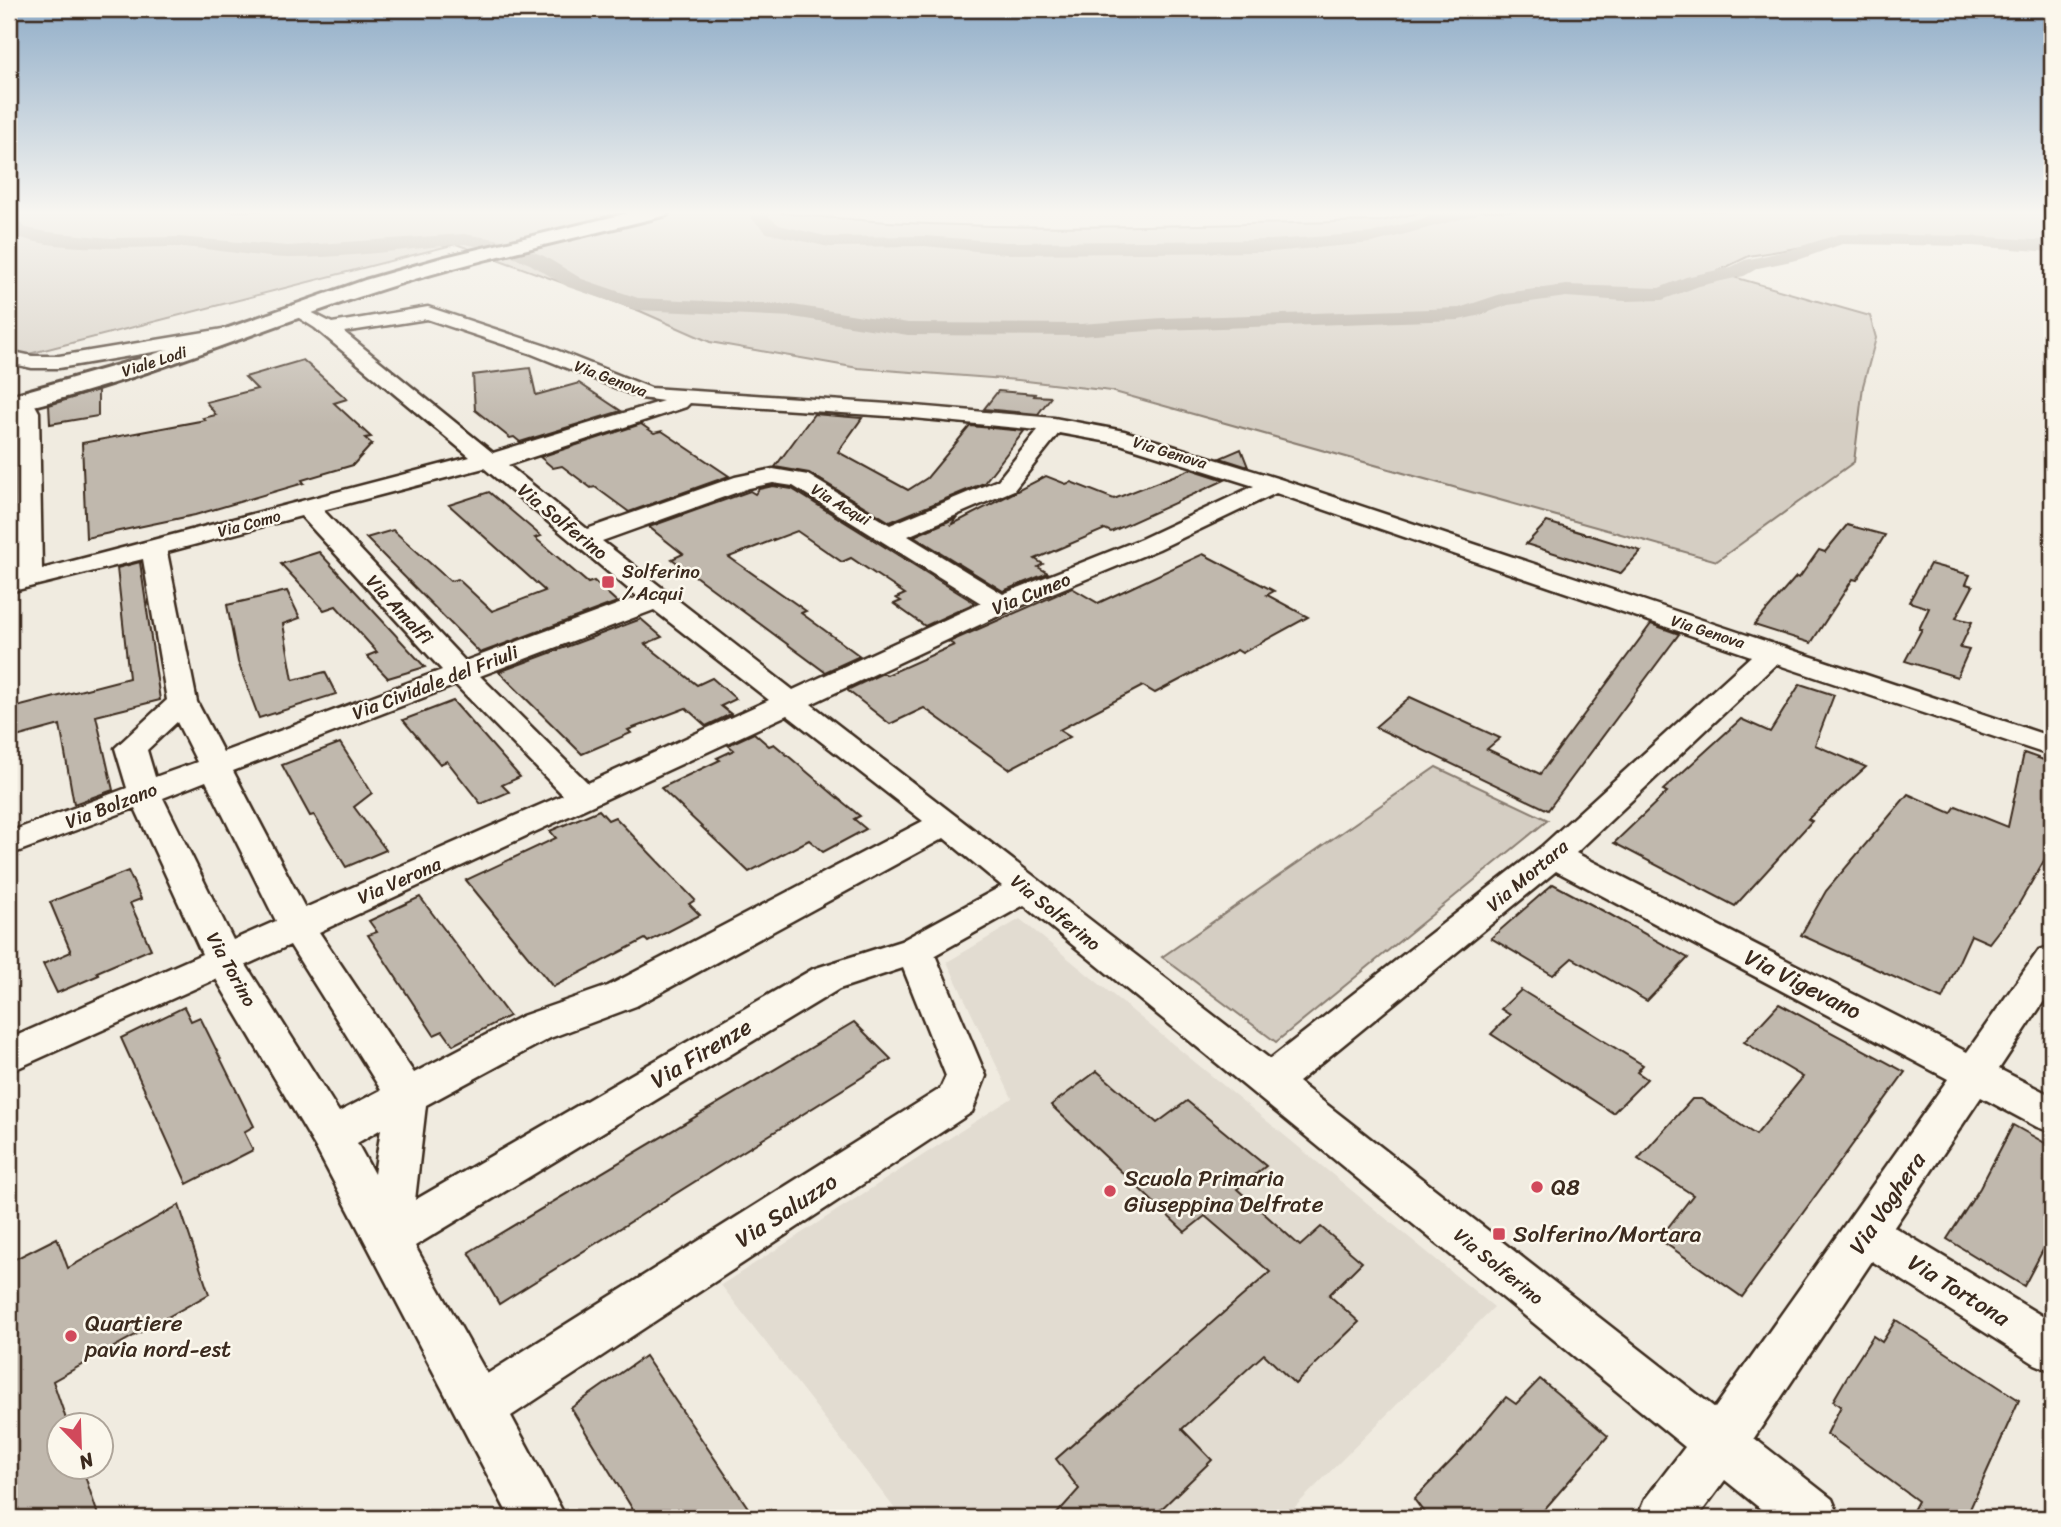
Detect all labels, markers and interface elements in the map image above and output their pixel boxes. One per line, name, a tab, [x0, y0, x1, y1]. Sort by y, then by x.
street label: Viale Lodi	[118, 337, 191, 386]
street label: Via Genova	[570, 351, 652, 406]
street label: Via Genova	[1129, 427, 1211, 478]
street label: Via Solferino	[510, 474, 615, 568]
street label: Via Acqui	[805, 475, 877, 534]
street label: Via Como	[214, 501, 284, 546]
place label: Solferino / Acqui	[622, 555, 700, 610]
street label: Via Cuneo	[987, 563, 1076, 624]
street label: Via Amalfi	[358, 566, 442, 653]
marker: Solferino / Acqui	[600, 574, 616, 590]
street label: Via Genova	[1667, 606, 1749, 657]
street label: Via Cividale del Friuli	[347, 635, 524, 729]
street label: Via Bolzano	[60, 773, 162, 838]
street label: Via Mortara	[1479, 830, 1576, 920]
street label: Via Verona	[352, 847, 447, 914]
street label: Via Solferino	[1003, 865, 1108, 959]
street label: Via Torino	[197, 925, 266, 1013]
street label: Via Vigevano	[1737, 937, 1869, 1032]
street label: Via Firenze	[642, 1007, 760, 1100]
street label: Via Voghera	[1838, 1143, 1937, 1263]
place label: Scuola Primaria Giuseppina Delfrate	[1124, 1158, 1324, 1225]
street label: Via Saluzzo	[726, 1161, 846, 1259]
place label: Q8	[1551, 1167, 1580, 1208]
marker: Q8	[1529, 1179, 1545, 1195]
marker: Scuola Primaria Giuseppina Delfrate	[1102, 1183, 1118, 1199]
place label: Solferino/Mortara	[1513, 1214, 1702, 1255]
street label: Via Solferino	[1446, 1219, 1551, 1313]
marker: Solferino/Mortara	[1491, 1226, 1507, 1242]
street label: Via Tortona	[1899, 1243, 2018, 1338]
place label: Quartiere pavia nord-est	[84, 1303, 231, 1370]
marker: Quartiere pavia nord-est	[63, 1328, 79, 1344]
north arrow	[46, 1412, 116, 1482]
text: N	[73, 1443, 100, 1479]

